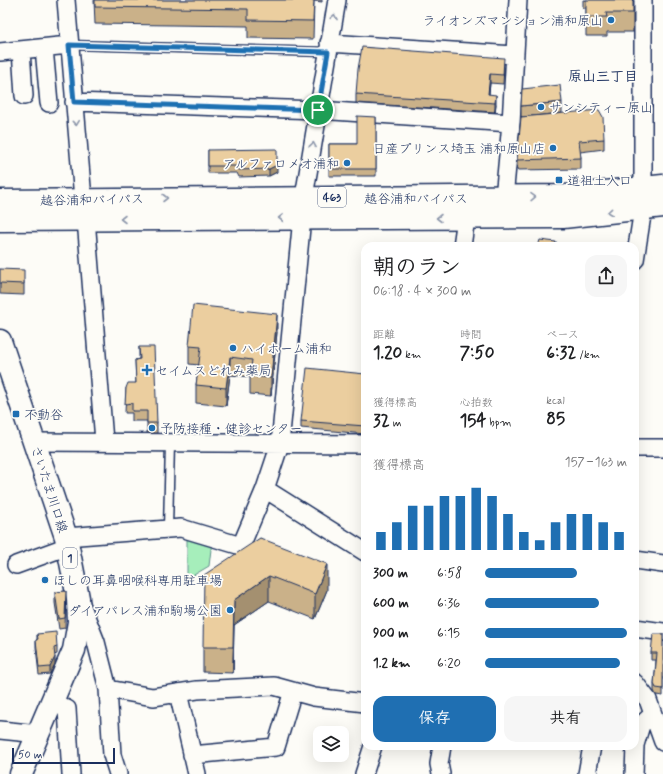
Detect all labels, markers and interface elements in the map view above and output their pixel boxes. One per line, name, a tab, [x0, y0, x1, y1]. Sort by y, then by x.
place label: ライオンズマンション浦和原山	[423, 13, 603, 30]
one-way arrow	[329, 14, 337, 20]
marker: ライオンズマンション浦和原山	[606, 15, 616, 25]
district label: 原山三丁目	[568, 68, 638, 86]
pin	[301, 93, 335, 127]
icon: arrive	[307, 99, 329, 121]
place label: サンシティー原山	[549, 100, 653, 117]
marker: サンシティー原山	[536, 102, 546, 112]
one-way arrow	[71, 120, 80, 126]
place label: 日産プリンス埼玉 浦和原山店	[372, 141, 545, 158]
one-way arrow	[308, 142, 317, 148]
marker: 日産プリンス埼玉 浦和原山店	[548, 143, 558, 153]
place label: アルファロメオ浦和	[223, 156, 339, 173]
marker: アルファロメオ浦和	[342, 158, 352, 168]
place label: 道祖土入口	[567, 173, 632, 190]
marker: 道祖土入口	[554, 175, 564, 185]
road number: 463	[318, 187, 346, 207]
street label: 越谷浦和バイパス	[40, 191, 144, 210]
street label: 越谷浦和バイパス	[364, 191, 468, 208]
one-way arrow	[530, 193, 536, 201]
one-way arrow	[162, 194, 168, 202]
one-way arrow	[607, 208, 613, 217]
one-way arrow	[278, 214, 284, 222]
one-way arrow	[436, 214, 442, 222]
one-way arrow	[120, 215, 126, 223]
text: 朝のラン	[373, 254, 461, 282]
button: share	[585, 255, 627, 297]
text: 06:18 · 4 × 300 m	[373, 283, 471, 300]
text: 距離	[373, 328, 395, 342]
text: 時間	[460, 328, 482, 342]
text: ペース	[546, 328, 579, 342]
place label: ハイホーム浦和	[241, 341, 331, 358]
text: 1.20	[373, 342, 402, 364]
text: 7:50	[460, 342, 494, 364]
text: 6:32	[546, 342, 576, 364]
marker: ハイホーム浦和	[228, 343, 238, 353]
text: km	[402, 348, 421, 362]
text: /km	[576, 348, 600, 362]
place label: セイムスどれみ薬局	[155, 363, 271, 380]
marker: セイムスどれみ薬局	[142, 365, 152, 375]
text: kcal	[546, 394, 565, 408]
text: 獲得標高	[373, 396, 417, 410]
text: 心拍数	[460, 396, 493, 410]
place label: 不動谷	[24, 407, 63, 424]
text: 85	[546, 408, 565, 430]
marker: 不動谷	[11, 409, 21, 419]
text: 32	[373, 410, 390, 432]
text: 154	[460, 410, 486, 432]
text: m	[390, 416, 401, 430]
text: bpm	[486, 416, 511, 430]
place label: 予防接種・健診センター	[160, 421, 302, 438]
marker: 予防接種・健診センター	[147, 423, 157, 433]
street label: さいたま川口線	[27, 444, 71, 536]
text: 157–163 m	[565, 454, 627, 471]
text: 獲得標高	[373, 457, 425, 474]
road number: 1	[63, 548, 77, 568]
text: 300 m	[373, 565, 408, 582]
text: 6:58	[437, 565, 462, 582]
place label: ほしの耳鼻咽喉科専用駐車場	[53, 573, 222, 590]
marker: ほしの耳鼻咽喉科専用駐車場	[40, 575, 50, 585]
text: 600 m	[373, 595, 409, 612]
text: 6:36	[437, 595, 460, 612]
place label: ダイアパレス浦和駒場公園	[68, 603, 222, 620]
marker: ダイアパレス浦和駒場公園	[225, 605, 235, 615]
text: 900 m	[373, 625, 409, 642]
text: 6:15	[437, 625, 460, 642]
text: 1.2 km	[373, 655, 410, 672]
text: 6:20	[437, 655, 461, 672]
button: 保存	[373, 696, 496, 742]
button: 共有	[504, 696, 627, 742]
map controls	[313, 726, 349, 762]
button: layers	[313, 726, 349, 762]
scale bar	[12, 746, 115, 765]
text: 50 m	[18, 748, 43, 762]

